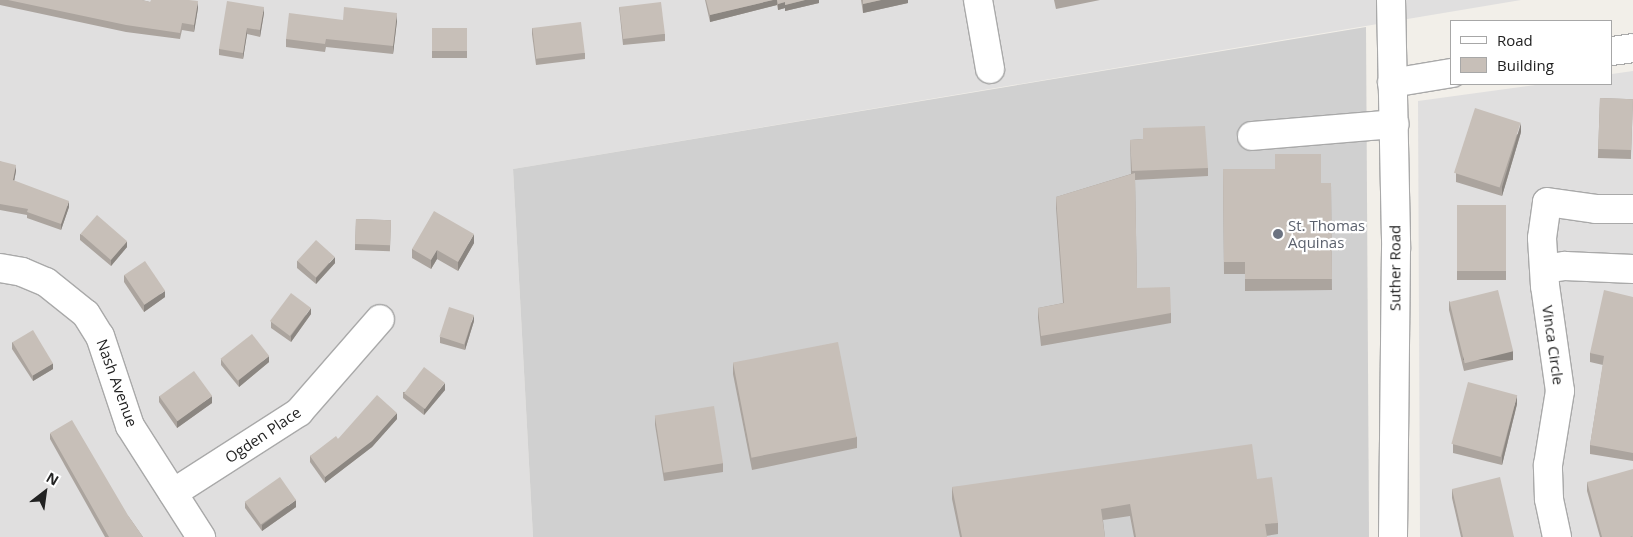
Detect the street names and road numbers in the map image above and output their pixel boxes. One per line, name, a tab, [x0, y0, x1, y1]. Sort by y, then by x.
street label: Suther Road	[1386, 225, 1404, 311]
street label: Vinca Circle	[1539, 304, 1567, 386]
street label: Nash Avenue	[93, 337, 141, 429]
street label: Ogden Place	[222, 403, 304, 467]

